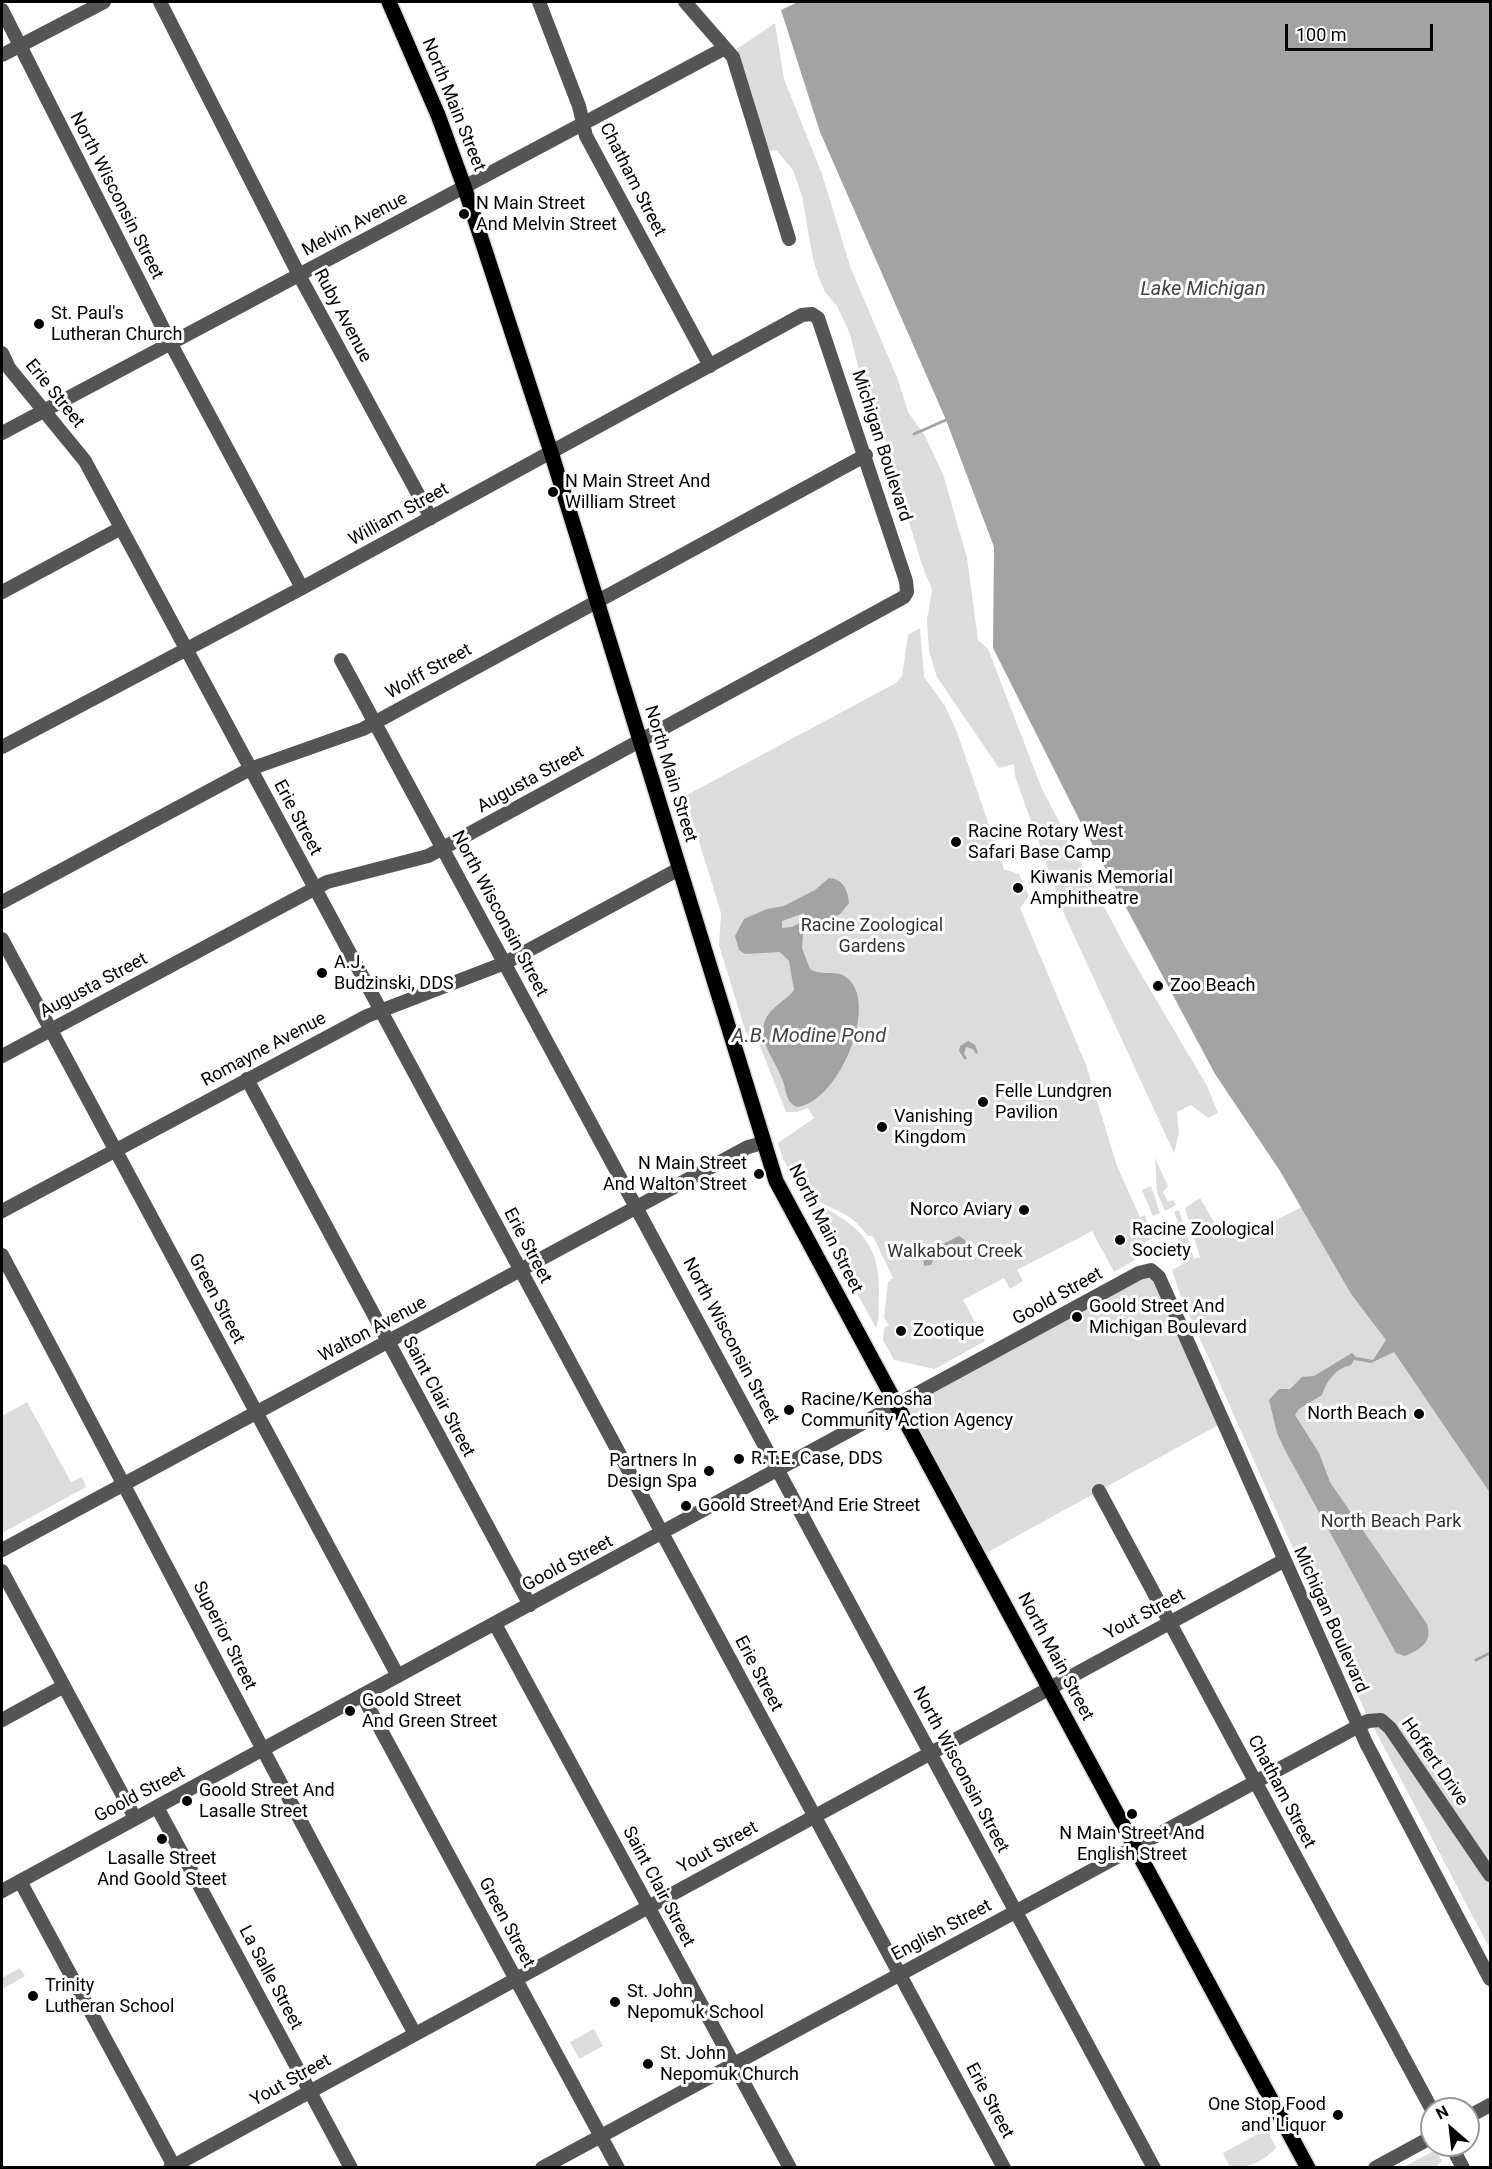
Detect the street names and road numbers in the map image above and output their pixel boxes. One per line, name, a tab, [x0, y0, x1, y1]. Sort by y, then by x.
street label: North Main Street	[416, 35, 490, 175]
street label: North Wisconsin Street	[64, 109, 168, 283]
street label: Chatham Street	[594, 120, 670, 240]
street label: Melvin Avenue	[299, 188, 411, 262]
street label: Ruby Avenue	[308, 266, 376, 366]
street label: Erie Street	[20, 355, 88, 433]
street label: Michigan Boulevard	[846, 368, 916, 524]
street label: William Street	[345, 479, 453, 551]
street label: Wolff Street	[382, 640, 476, 704]
street label: North Main Street	[639, 703, 701, 845]
street label: Augusta Street	[474, 742, 588, 818]
street label: Erie Street	[268, 777, 326, 859]
street label: North Wisconsin Street	[446, 827, 552, 1001]
street label: Augusta Street	[37, 949, 151, 1023]
street label: Romayne Avenue	[198, 1008, 330, 1092]
street label: North Main Street	[783, 1161, 867, 1297]
street label: Erie Street	[498, 1205, 556, 1287]
street label: Green Street	[183, 1250, 249, 1348]
street label: North Wisconsin Street	[677, 1254, 783, 1428]
street label: Goold Street	[1009, 1263, 1107, 1331]
street label: Walton Avenue	[315, 1293, 431, 1367]
street label: Saint Clair Street	[397, 1333, 479, 1461]
street label: Goold Street	[519, 1531, 617, 1597]
street label: Michigan Boulevard	[1288, 1544, 1372, 1696]
street label: Superior Street	[187, 1578, 261, 1694]
street label: Yout Street	[1101, 1585, 1189, 1645]
street label: North Main Street	[1012, 1589, 1098, 1725]
street label: Erie Street	[729, 1633, 787, 1715]
street label: North Wisconsin Street	[907, 1683, 1013, 1857]
street label: Hoffert Drive	[1396, 1714, 1472, 1810]
street label: Chatham Street	[1242, 1732, 1320, 1852]
street label: Goold Street	[91, 1762, 189, 1828]
street label: Yout Street	[674, 1817, 762, 1879]
street label: Saint Clair Street	[617, 1823, 699, 1951]
street label: Green Street	[473, 1874, 539, 1972]
street label: English Street	[888, 1896, 996, 1966]
street label: La Salle Street	[234, 1922, 306, 2034]
street label: Yout Street	[247, 2050, 335, 2112]
street label: Erie Street	[960, 2060, 1018, 2142]

